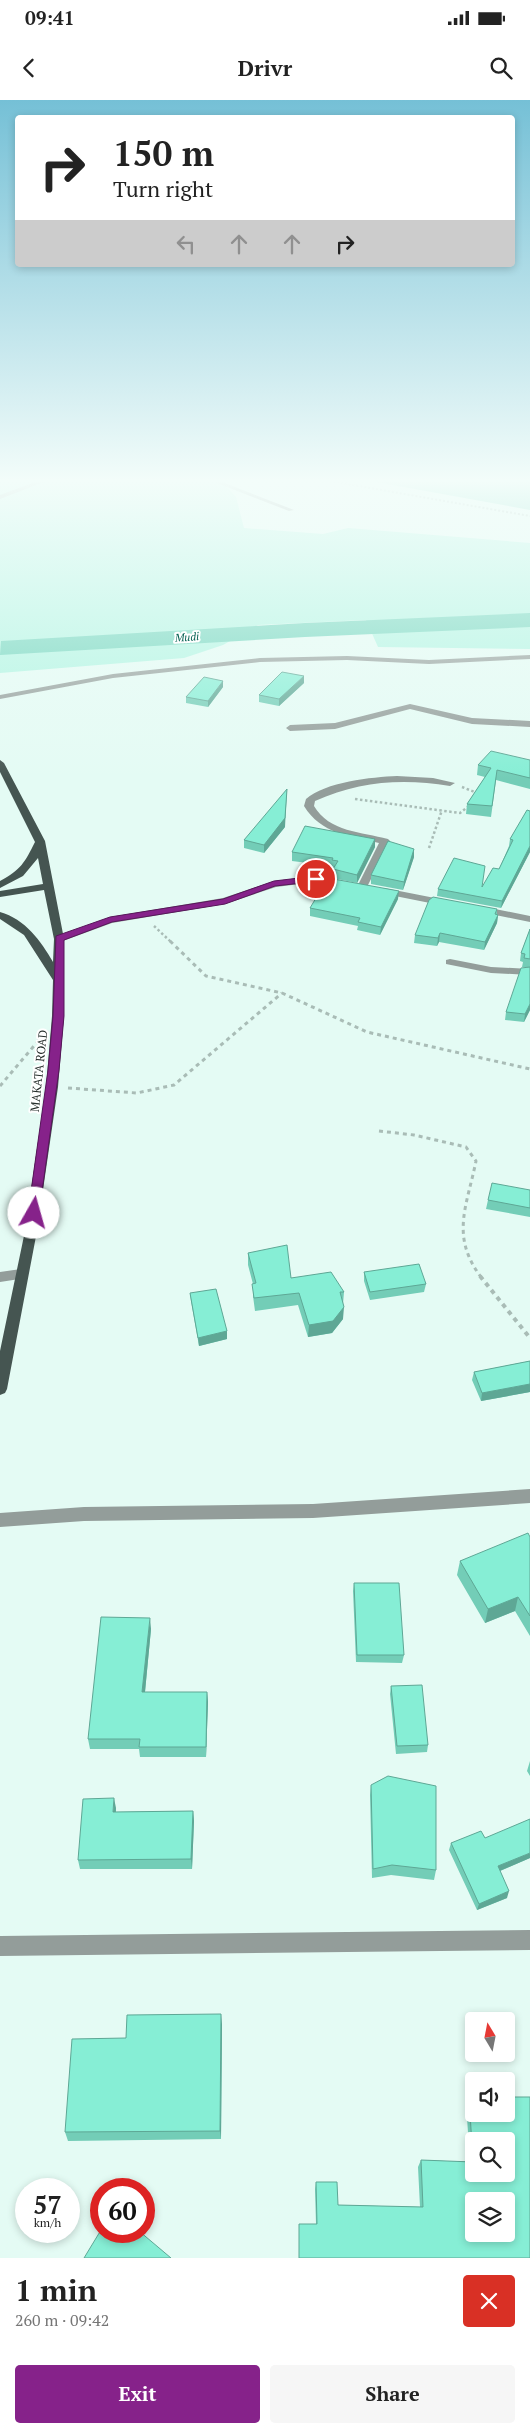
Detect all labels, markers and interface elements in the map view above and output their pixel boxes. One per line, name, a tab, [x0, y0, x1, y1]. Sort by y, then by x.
text: 09:41	[25, 5, 74, 30]
text: Drivr	[238, 53, 292, 82]
icon: back	[15, 54, 43, 82]
icon: search	[487, 54, 515, 82]
text: 150 m	[113, 130, 214, 176]
icon: right	[30, 135, 95, 200]
text: Turn right	[113, 174, 213, 203]
icon: left	[172, 230, 200, 258]
icon: ahead	[225, 230, 253, 258]
icon: ahead	[278, 230, 306, 258]
icon: right	[331, 230, 359, 258]
water label: Mudi	[173, 629, 200, 645]
pin	[295, 858, 337, 900]
icon: arrive	[302, 865, 330, 893]
street label: MAKATA ROAD	[27, 1029, 50, 1113]
position arrow	[7, 1186, 59, 1238]
north arrow	[465, 2012, 515, 2062]
map controls	[465, 2012, 515, 2242]
button: sound	[465, 2072, 515, 2122]
button: search	[465, 2132, 515, 2182]
speed limit sign: 60	[90, 2178, 155, 2243]
text: 57	[33, 2188, 62, 2221]
button: layers	[465, 2192, 515, 2242]
text: km/h	[34, 2215, 61, 2230]
text: 1 min	[15, 2270, 97, 2310]
button: close	[463, 2275, 515, 2327]
text: 260 m · 09:42	[15, 2309, 109, 2331]
button: Exit	[15, 2365, 260, 2423]
button: Share	[270, 2365, 515, 2423]

